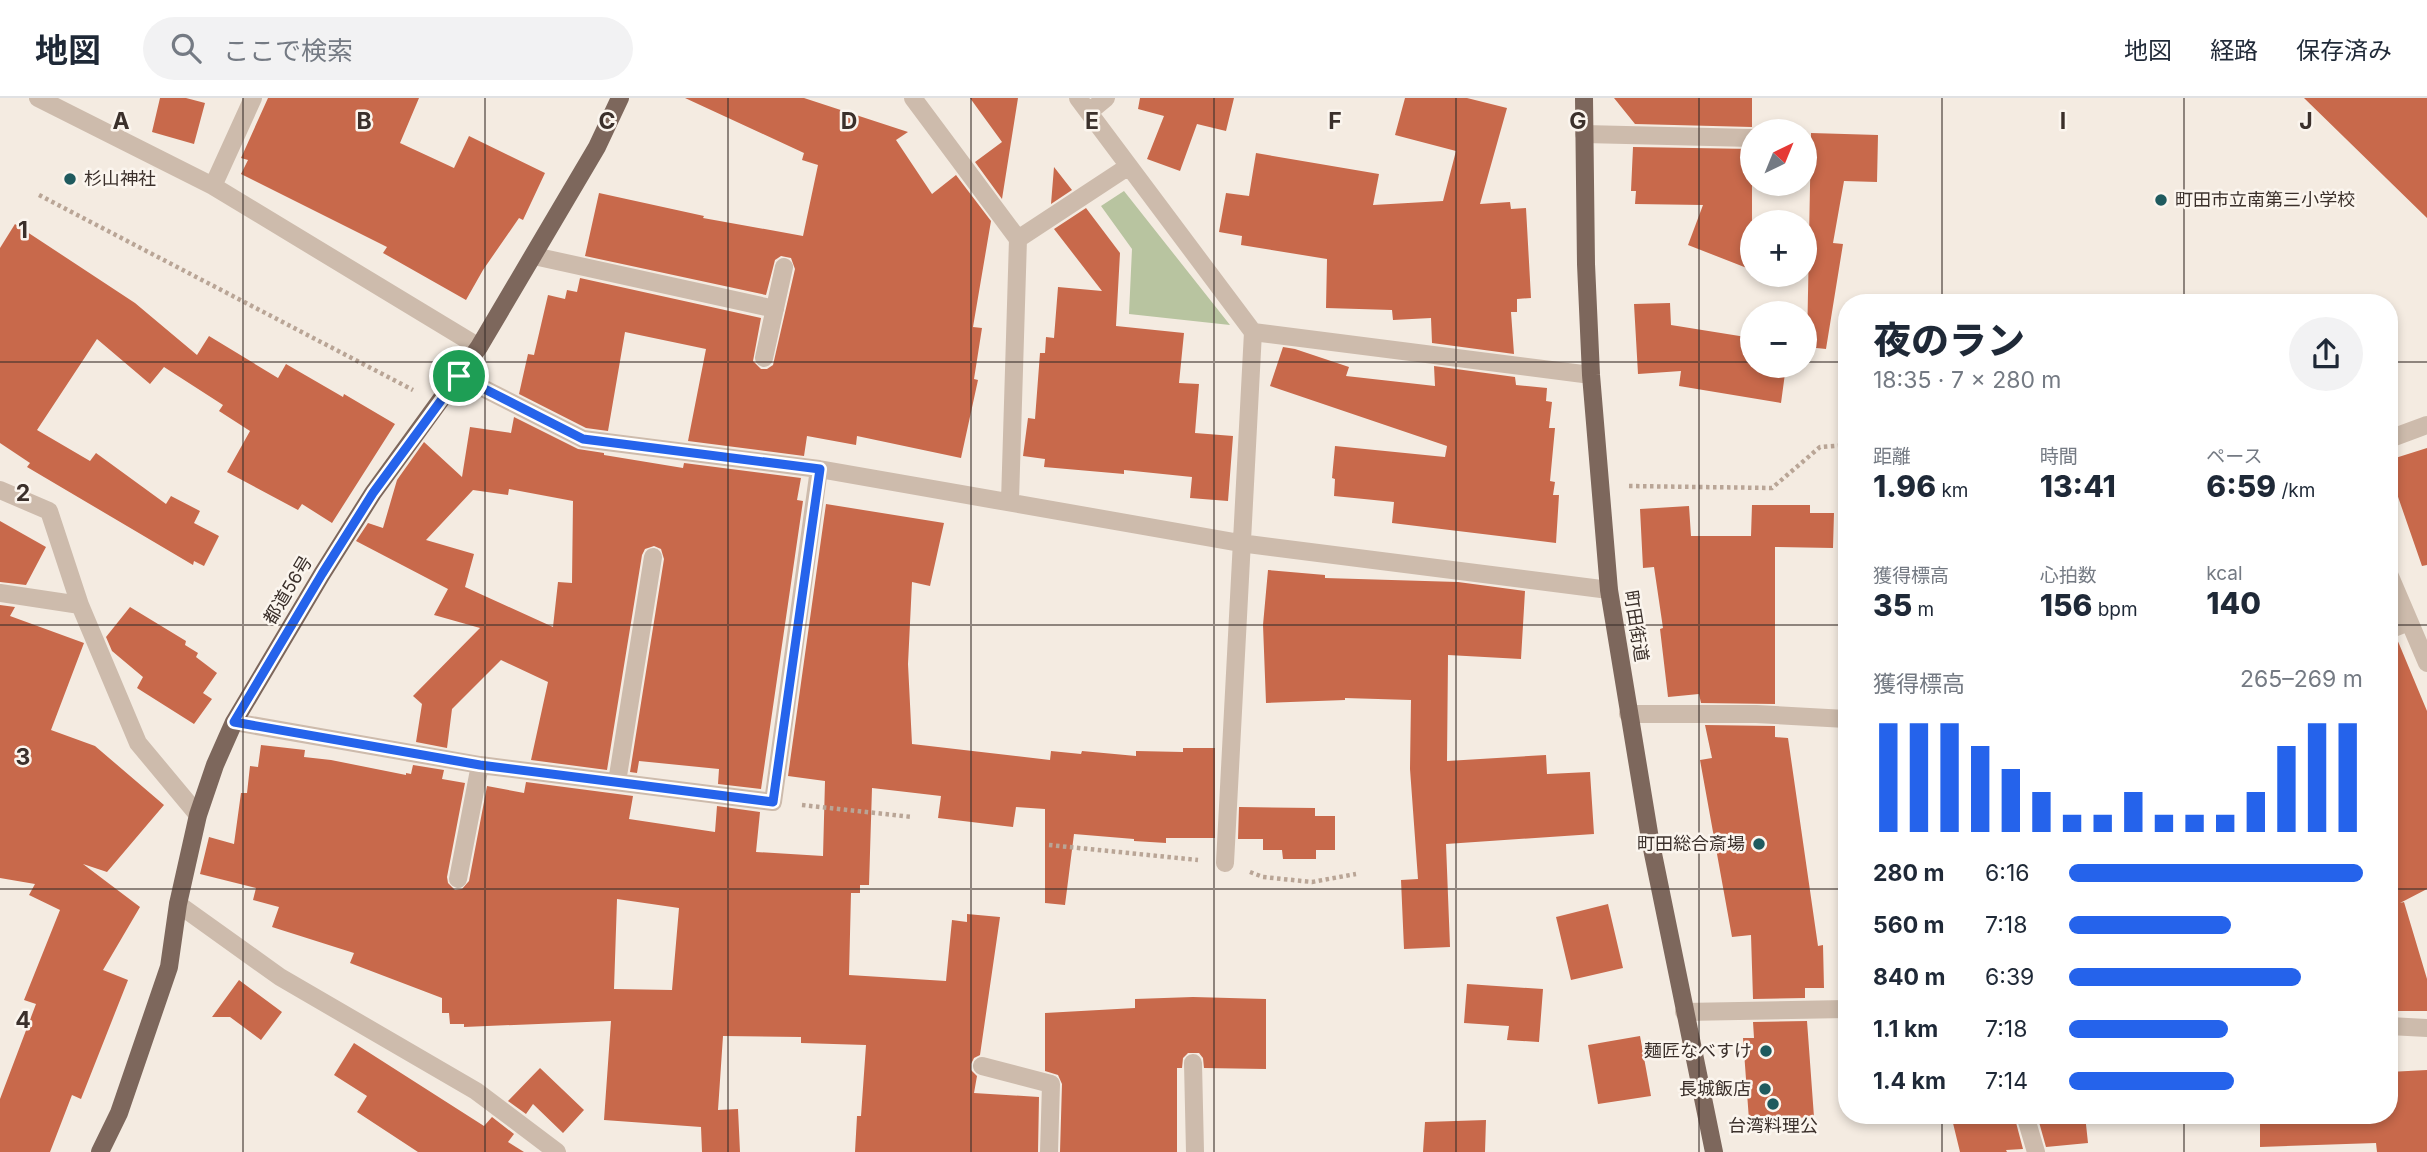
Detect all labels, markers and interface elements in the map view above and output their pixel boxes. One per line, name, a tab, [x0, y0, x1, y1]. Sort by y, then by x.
search box	[143, 17, 633, 80]
icon: search	[167, 29, 205, 67]
text: 地図	[35, 30, 101, 70]
text: ここで検索	[223, 35, 353, 66]
text: 地図	[2124, 36, 2172, 65]
text: 経路	[2210, 36, 2258, 65]
text: 保存済み	[2296, 36, 2392, 65]
text: A	[112, 107, 130, 135]
text: B	[356, 107, 372, 135]
text: C	[598, 107, 616, 135]
text: D	[841, 107, 857, 135]
text: E	[1085, 107, 1099, 135]
text: F	[1328, 107, 1342, 135]
text: G	[1569, 107, 1587, 135]
text: I	[2060, 107, 2066, 135]
text: J	[2299, 107, 2313, 135]
north arrow	[1740, 119, 1816, 196]
map controls	[1740, 119, 1817, 378]
place label: 杉山神社	[84, 168, 156, 189]
marker: 杉山神社	[62, 171, 78, 187]
place label: 町田市立南第三小学校	[2175, 189, 2355, 210]
marker: 町田市立南第三小学校	[2153, 192, 2169, 208]
button: +	[1740, 210, 1817, 287]
text: 1	[18, 216, 28, 244]
button: −	[1740, 301, 1817, 378]
text: 夜のラン	[1873, 317, 2025, 363]
button: share	[2289, 317, 2363, 391]
pin	[429, 346, 489, 406]
icon: arrive	[440, 357, 478, 395]
text: 18:35 · 7 × 280 m	[1873, 366, 2062, 394]
text: 距離	[1873, 445, 1911, 468]
text: 時間	[2040, 445, 2078, 468]
text: ペース	[2206, 445, 2262, 468]
text: 1.96	[1873, 468, 1936, 504]
text: 13:41	[2040, 468, 2116, 504]
text: 6:59	[2206, 468, 2276, 504]
text: 2	[16, 479, 30, 507]
text: km	[1936, 479, 1968, 502]
text: /km	[2276, 479, 2315, 502]
street label: 都道56号	[259, 552, 316, 628]
text: kcal	[2206, 562, 2243, 585]
text: 獲得標高	[1873, 564, 1949, 587]
text: 心拍数	[2040, 564, 2097, 587]
text: 140	[2206, 585, 2261, 621]
text: 35	[1873, 587, 1912, 623]
text: 156	[2040, 587, 2092, 623]
street label: 町田街道	[1620, 589, 1652, 663]
text: m	[1912, 598, 1934, 621]
text: bpm	[2092, 598, 2138, 621]
text: 265–269 m	[2240, 665, 2363, 693]
text: 獲得標高	[1873, 670, 1965, 698]
text: 3	[16, 743, 30, 771]
place label: 町田総合斎場	[1637, 833, 1745, 854]
marker: 町田総合斎場	[1751, 836, 1767, 852]
text: 280 m	[1873, 859, 1944, 887]
text: 6:16	[1985, 859, 2030, 887]
text: 560 m	[1873, 911, 1945, 939]
text: 7:18	[1985, 911, 2027, 939]
text: 840 m	[1873, 963, 1945, 991]
text: 6:39	[1985, 963, 2034, 991]
text: 4	[15, 1006, 31, 1034]
text: 1.1 km	[1873, 1015, 1938, 1043]
text: 7:18	[1985, 1015, 2027, 1043]
place label: 麺匠なべすけ	[1644, 1040, 1752, 1061]
marker: 麺匠なべすけ	[1758, 1043, 1774, 1059]
text: 1.4 km	[1873, 1067, 1946, 1095]
text: 7:14	[1985, 1067, 2028, 1095]
place label: 長城飯店	[1679, 1078, 1751, 1099]
marker: 長城飯店	[1757, 1081, 1773, 1097]
marker: 台湾料理公	[1765, 1096, 1781, 1112]
place label: 台湾料理公	[1728, 1115, 1818, 1136]

